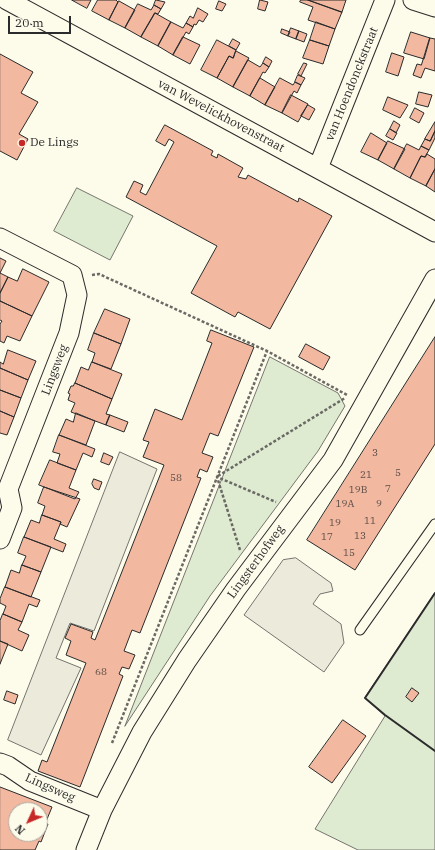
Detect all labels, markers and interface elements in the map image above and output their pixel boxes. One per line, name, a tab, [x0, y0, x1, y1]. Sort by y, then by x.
scale bar	[10, 8, 73, 34]
text: 20 m	[15, 15, 44, 30]
street label: van Hoendonckstraat	[323, 25, 381, 143]
street label: van Wevelickhovenstraat	[155, 77, 287, 155]
place label: De Lings	[30, 136, 79, 150]
marker: De Lings	[17, 138, 27, 148]
street label: Lingsweg	[39, 343, 71, 397]
house number: 3	[372, 447, 378, 459]
house number: 5	[395, 467, 401, 479]
house number: 21	[360, 469, 372, 481]
house number: 58	[170, 472, 182, 484]
house number: 7	[385, 483, 391, 495]
house number: 19B	[349, 484, 367, 496]
house number: 19A	[336, 498, 354, 510]
house number: 9	[376, 498, 382, 510]
house number: 11	[364, 515, 376, 527]
house number: 19	[329, 517, 341, 529]
street label: Lingsterhofweg	[225, 522, 287, 602]
house number: 13	[354, 530, 366, 542]
house number: 17	[321, 531, 333, 543]
house number: 15	[343, 547, 355, 559]
house number: 68	[95, 666, 107, 678]
street label: Lingsweg	[23, 771, 77, 805]
north arrow	[8, 802, 48, 842]
text: N	[12, 822, 28, 838]

